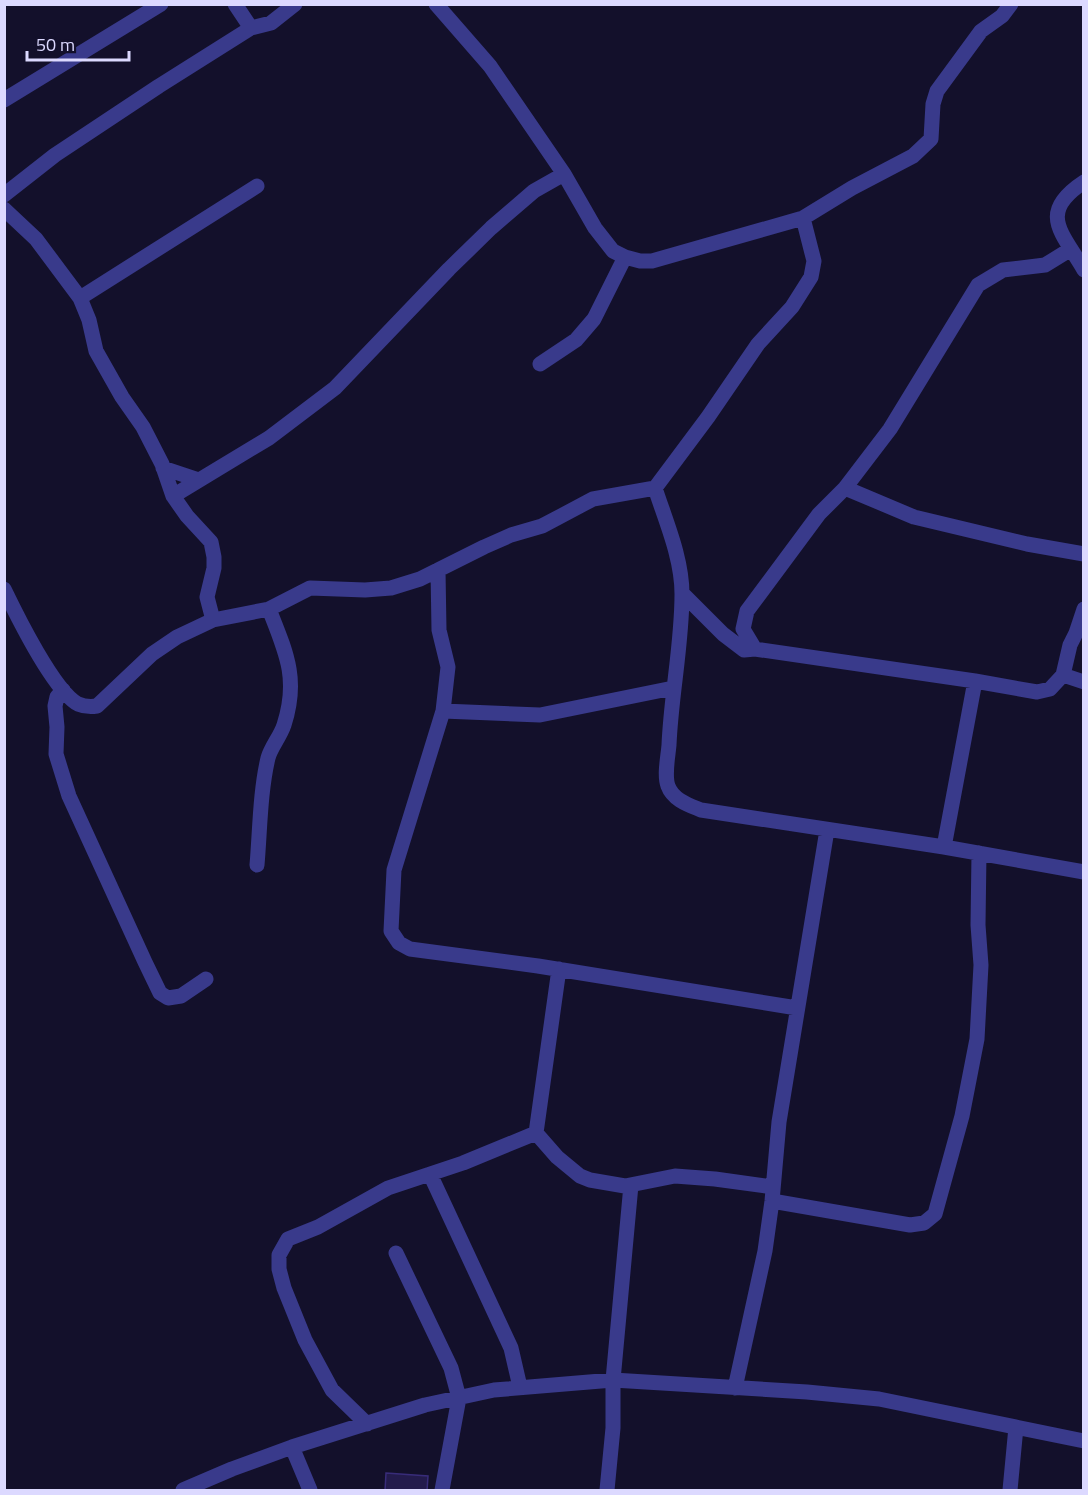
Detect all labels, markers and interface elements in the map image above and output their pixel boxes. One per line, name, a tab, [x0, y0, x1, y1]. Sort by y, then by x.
scale bar	[27, 24, 129, 62]
text: 50 m	[36, 31, 75, 58]

